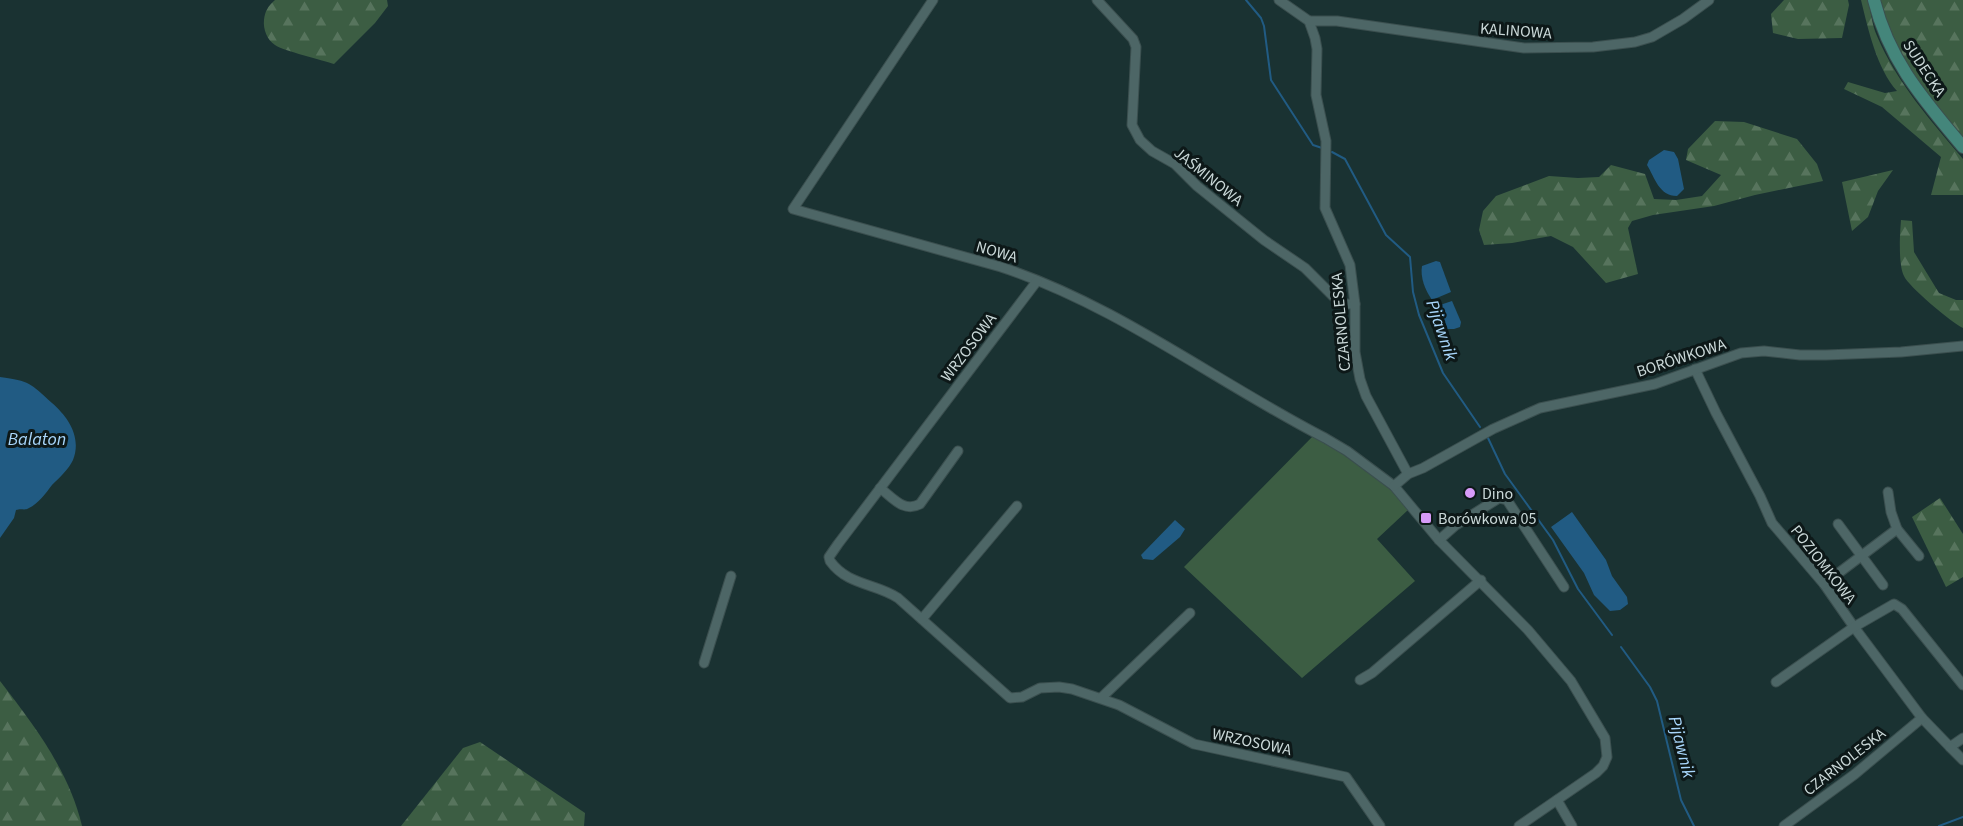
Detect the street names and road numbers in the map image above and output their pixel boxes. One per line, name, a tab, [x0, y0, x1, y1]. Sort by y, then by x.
street label: KALINOWA	[1479, 18, 1553, 45]
street label: SUDECKA	[1897, 36, 1951, 102]
street label: JAŚMINOWA	[1169, 142, 1248, 212]
street label: NOWA	[973, 236, 1020, 268]
street label: CZARNOLESKA	[1326, 271, 1356, 372]
street label: WRZOSOWA	[936, 308, 1002, 386]
street label: BORÓWKOWA	[1634, 333, 1729, 383]
street label: POZIOMKOWA	[1785, 520, 1861, 609]
street label: WRZOSOWA	[1210, 723, 1294, 761]
street label: CZARNOLESKA	[1799, 723, 1891, 801]

